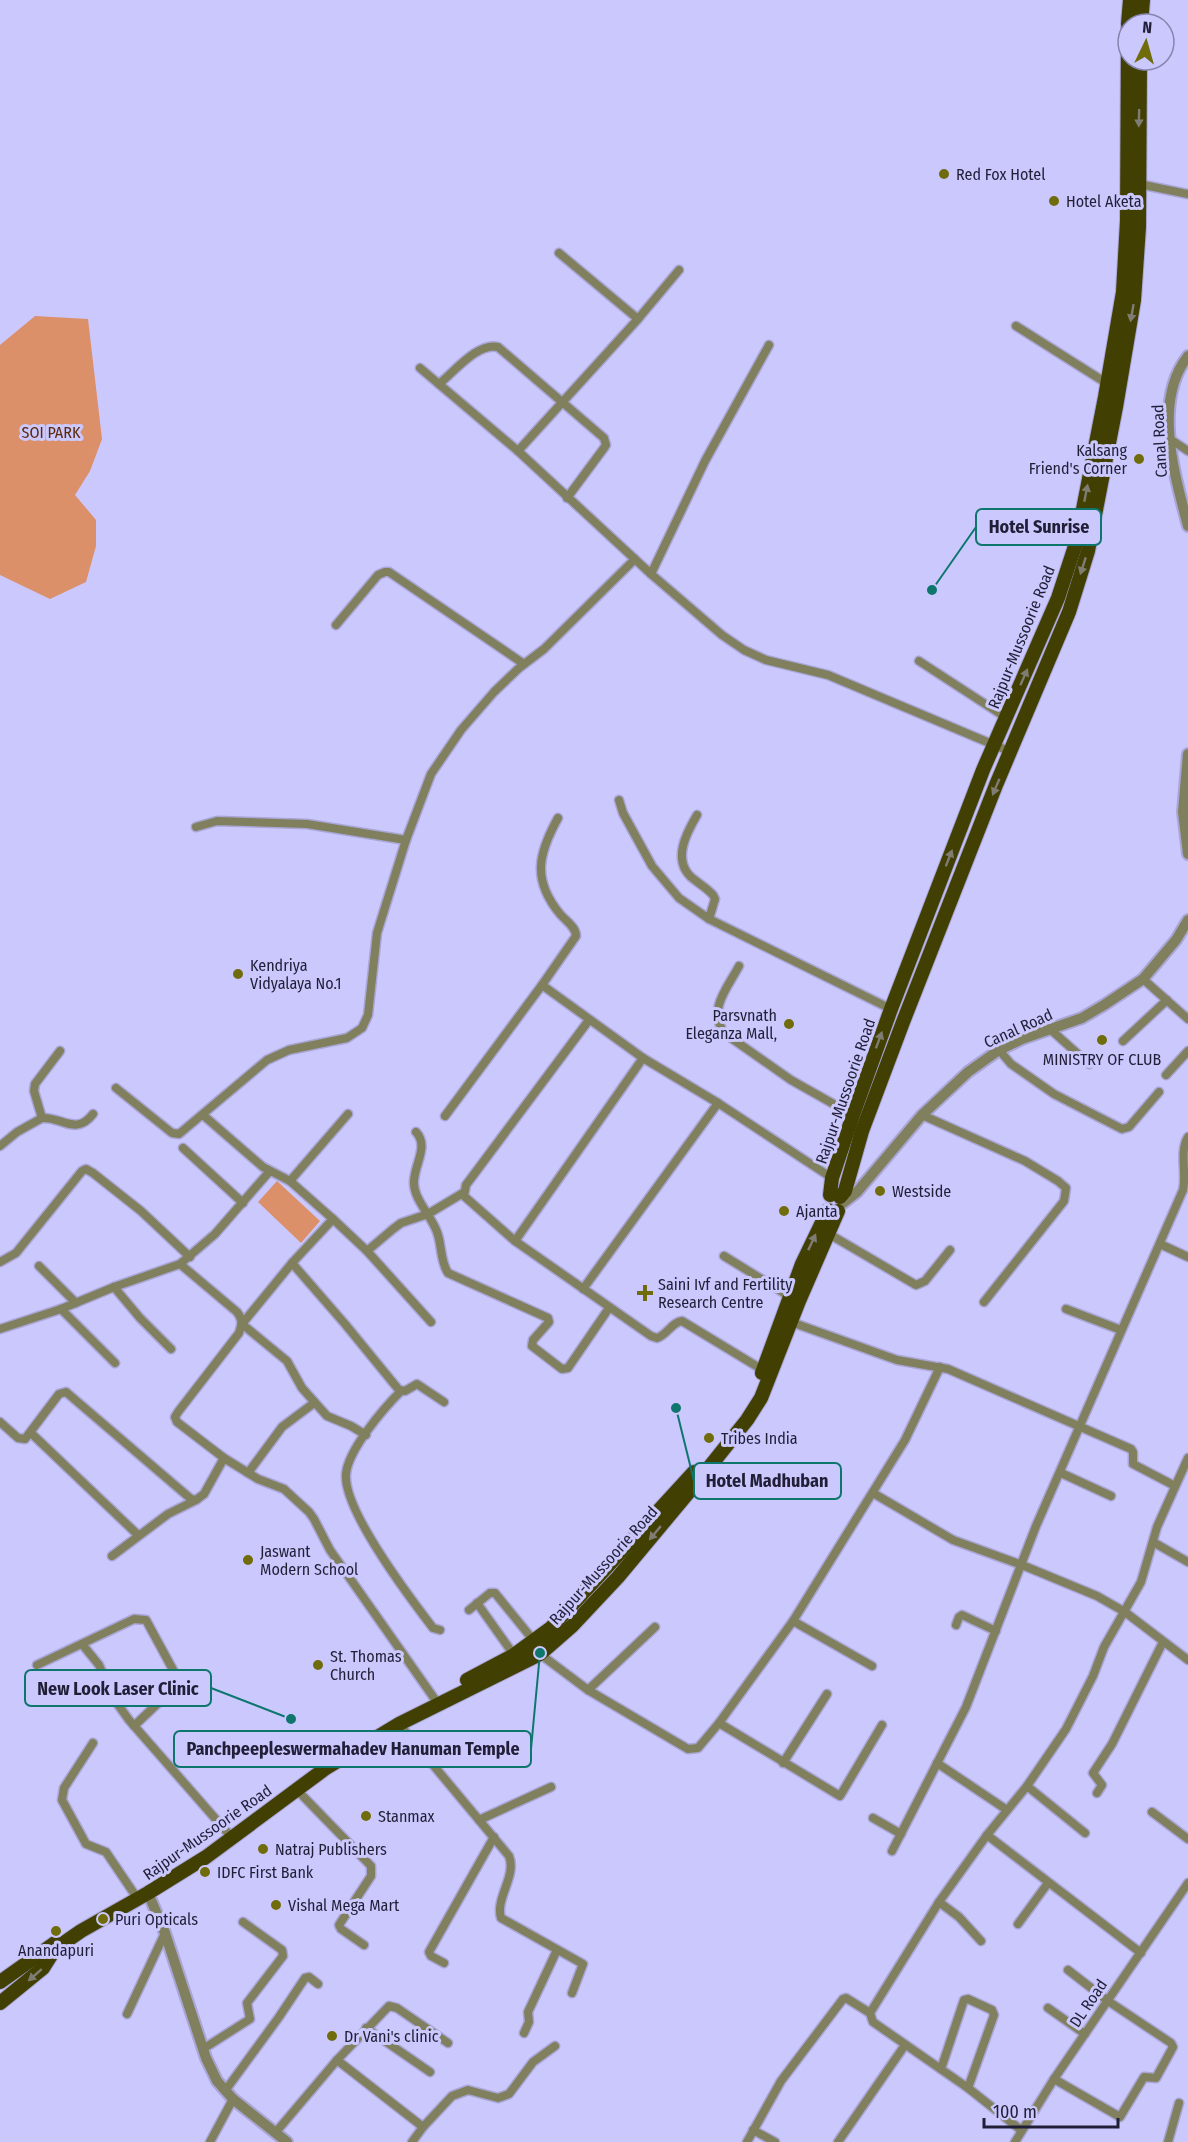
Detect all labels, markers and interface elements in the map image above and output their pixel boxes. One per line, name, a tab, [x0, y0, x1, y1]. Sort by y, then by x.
north arrow	[1116, 12, 1176, 72]
text: N	[1142, 18, 1153, 37]
one-way arrow	[1134, 109, 1144, 128]
place label: Red Fox Hotel	[956, 165, 1045, 184]
marker: Red Fox Hotel	[937, 167, 951, 181]
place label: Hotel Aketa	[1066, 192, 1142, 211]
marker: Hotel Aketa	[1047, 194, 1061, 208]
one-way arrow	[1127, 304, 1136, 323]
street label: Canal Road	[1148, 404, 1171, 478]
park label: SOI PARK	[22, 423, 81, 442]
place label: Kalsang Friend's Corner	[1029, 441, 1127, 478]
marker: Kalsang Friend's Corner	[1132, 452, 1146, 466]
one-way arrow	[1082, 484, 1091, 503]
callout: Hotel Sunrise	[976, 509, 1101, 545]
text: Hotel Sunrise	[989, 516, 1089, 538]
one-way arrow	[1078, 557, 1087, 575]
street label: Rajpur-Mussoorie Road	[984, 563, 1059, 712]
one-way arrow	[1019, 669, 1028, 686]
one-way arrow	[991, 778, 1001, 796]
one-way arrow	[944, 848, 954, 866]
place label: Kendriya Vidyalaya No.1	[250, 956, 342, 993]
marker: Kendriya Vidyalaya No.1	[231, 967, 245, 981]
street label: Canal Road	[981, 1005, 1055, 1052]
place label: Parsvnath Eleganza Mall,	[685, 1006, 777, 1043]
street label: Rajpur-Mussoorie Road	[812, 1016, 879, 1166]
marker: Parsvnath Eleganza Mall,	[782, 1017, 796, 1031]
one-way arrow	[875, 1031, 885, 1049]
marker: MINISTRY OF CLUB	[1095, 1033, 1109, 1047]
place label: MINISTRY OF CLUB	[1043, 1050, 1161, 1069]
place label: Westside	[892, 1182, 951, 1201]
marker: Westside	[873, 1184, 887, 1198]
place label: Ajanta	[796, 1202, 838, 1221]
marker: Ajanta	[777, 1204, 791, 1218]
one-way arrow	[808, 1234, 817, 1251]
place label: Saini Ivf and Fertility Research Centre	[658, 1275, 793, 1312]
marker: Saini Ivf and Fertility Research Centre	[636, 1284, 654, 1302]
place label: Tribes India	[721, 1429, 798, 1448]
marker: Tribes India	[702, 1431, 716, 1445]
callout: Hotel Madhuban	[694, 1463, 841, 1499]
text: Hotel Madhuban	[706, 1470, 828, 1492]
street label: Rajpur-Mussoorie Road	[545, 1502, 661, 1628]
one-way arrow	[649, 1525, 662, 1540]
place label: Jaswant Modern School	[260, 1542, 358, 1579]
marker: Jaswant Modern School	[241, 1553, 255, 1567]
place label: St. Thomas Church	[330, 1647, 402, 1684]
marker: St. Thomas Church	[311, 1658, 325, 1672]
callout: New Look Laser Clinic	[25, 1670, 211, 1706]
text: New Look Laser Clinic	[37, 1678, 199, 1700]
callout: Panchpeepleswermahadev Hanuman Temple	[174, 1731, 531, 1767]
text: Panchpeepleswermahadev Hanuman Temple	[186, 1738, 520, 1760]
street label: Rajpur-Mussoorie Road	[139, 1781, 275, 1884]
place label: Stanmax	[378, 1807, 434, 1826]
marker: Stanmax	[359, 1809, 373, 1823]
place label: Natraj Publishers	[275, 1840, 387, 1859]
marker: Natraj Publishers	[256, 1842, 270, 1856]
place label: IDFC First Bank	[217, 1863, 314, 1882]
marker: IDFC First Bank	[198, 1865, 212, 1879]
place label: Vishal Mega Mart	[288, 1896, 400, 1915]
marker: Vishal Mega Mart	[269, 1898, 283, 1912]
place label: Puri Opticals	[115, 1910, 198, 1929]
marker: Puri Opticals	[96, 1912, 110, 1926]
marker: Anandapuri	[49, 1924, 63, 1938]
place label: Anandapuri	[18, 1941, 94, 1960]
one-way arrow	[28, 1968, 43, 1981]
street label: DL Road	[1066, 1976, 1111, 2031]
place label: Dr Vani's clinic	[344, 2027, 439, 2046]
marker: Dr Vani's clinic	[325, 2029, 339, 2043]
scale bar	[984, 2091, 1118, 2129]
text: 100 m	[993, 2101, 1037, 2123]

